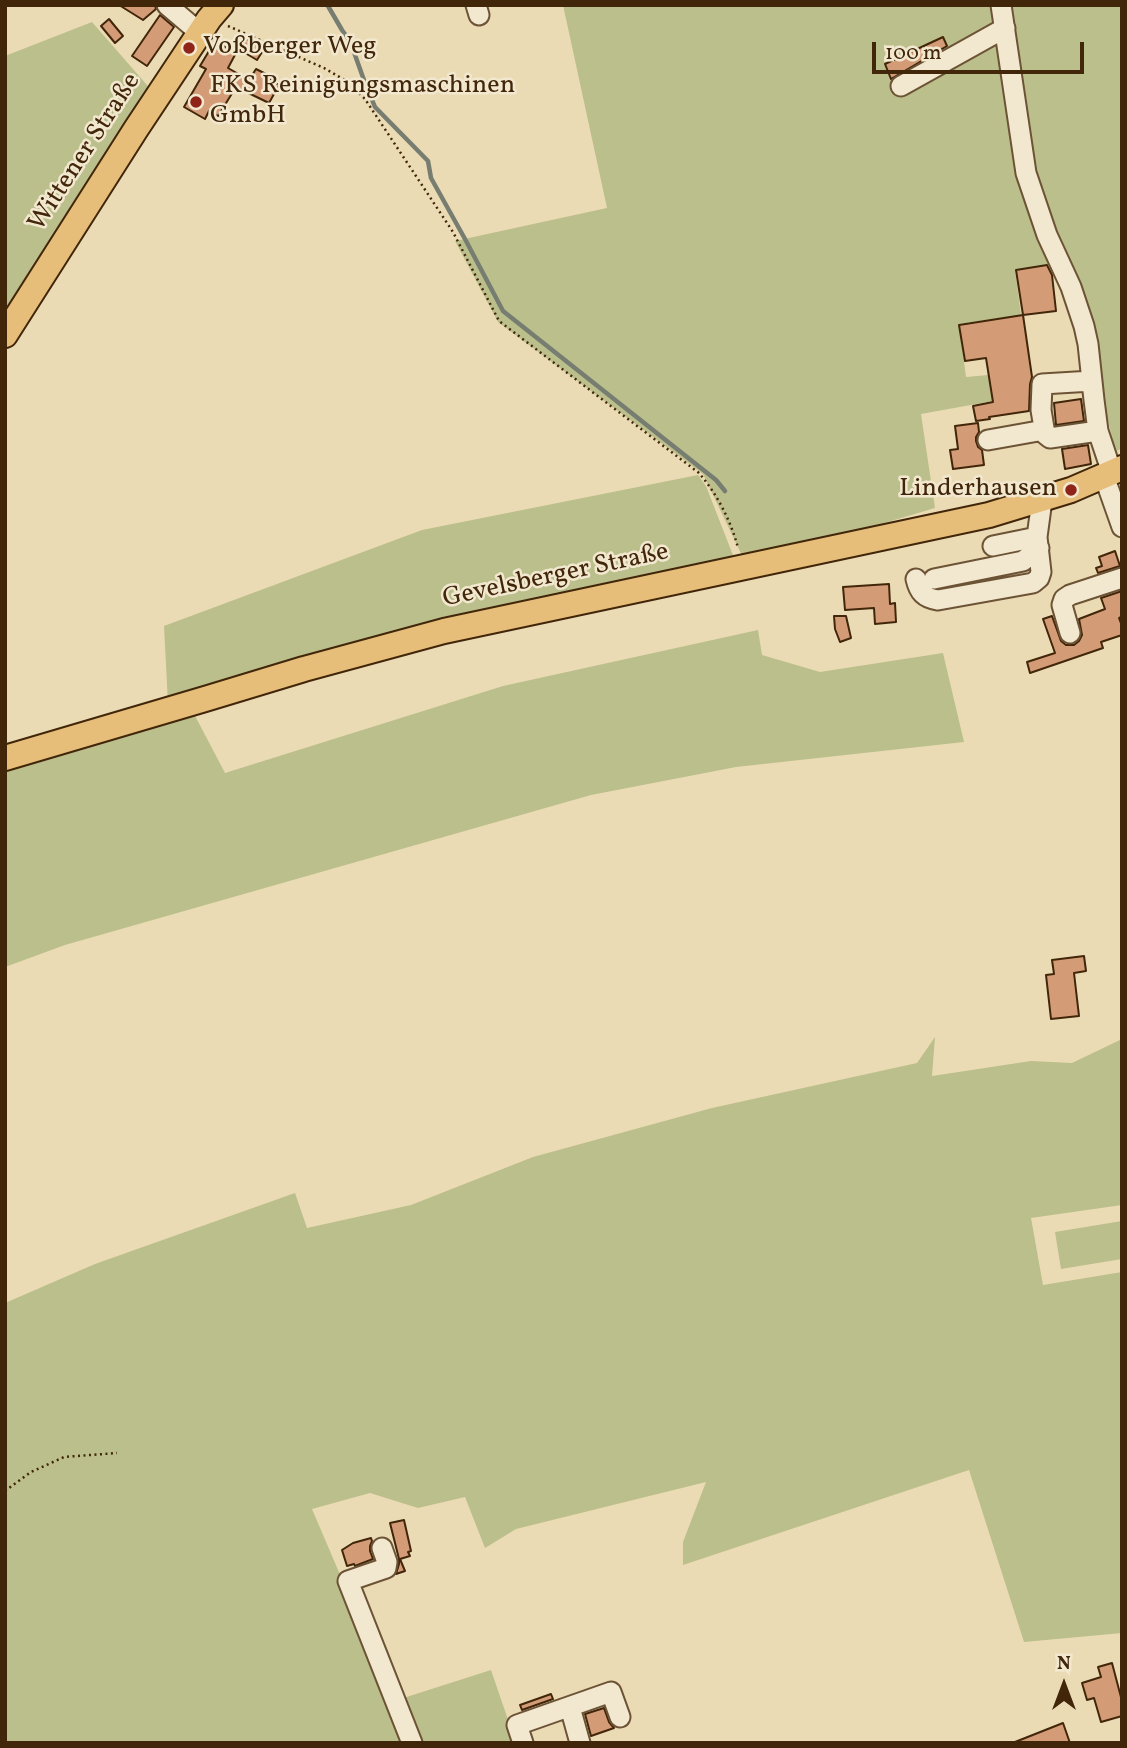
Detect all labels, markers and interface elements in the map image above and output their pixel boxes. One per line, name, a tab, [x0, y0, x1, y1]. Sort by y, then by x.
scale bar	[875, 28, 1087, 72]
place label: Voßberger Weg	[203, 32, 376, 64]
text: 100 m	[885, 39, 942, 68]
marker: Voßberger Weg	[181, 40, 197, 56]
street label: Wittener Straße	[23, 68, 149, 238]
place label: FKS Reinigungsmaschinen GmbH	[210, 71, 515, 132]
marker: FKS Reinigungsmaschinen GmbH	[188, 94, 204, 110]
place label: Linderhausen	[899, 474, 1057, 506]
marker: Linderhausen	[1063, 482, 1079, 498]
street label: Gevelsberger Straße	[440, 538, 672, 616]
north arrow	[1029, 1650, 1099, 1720]
text: N	[1057, 1651, 1071, 1677]

